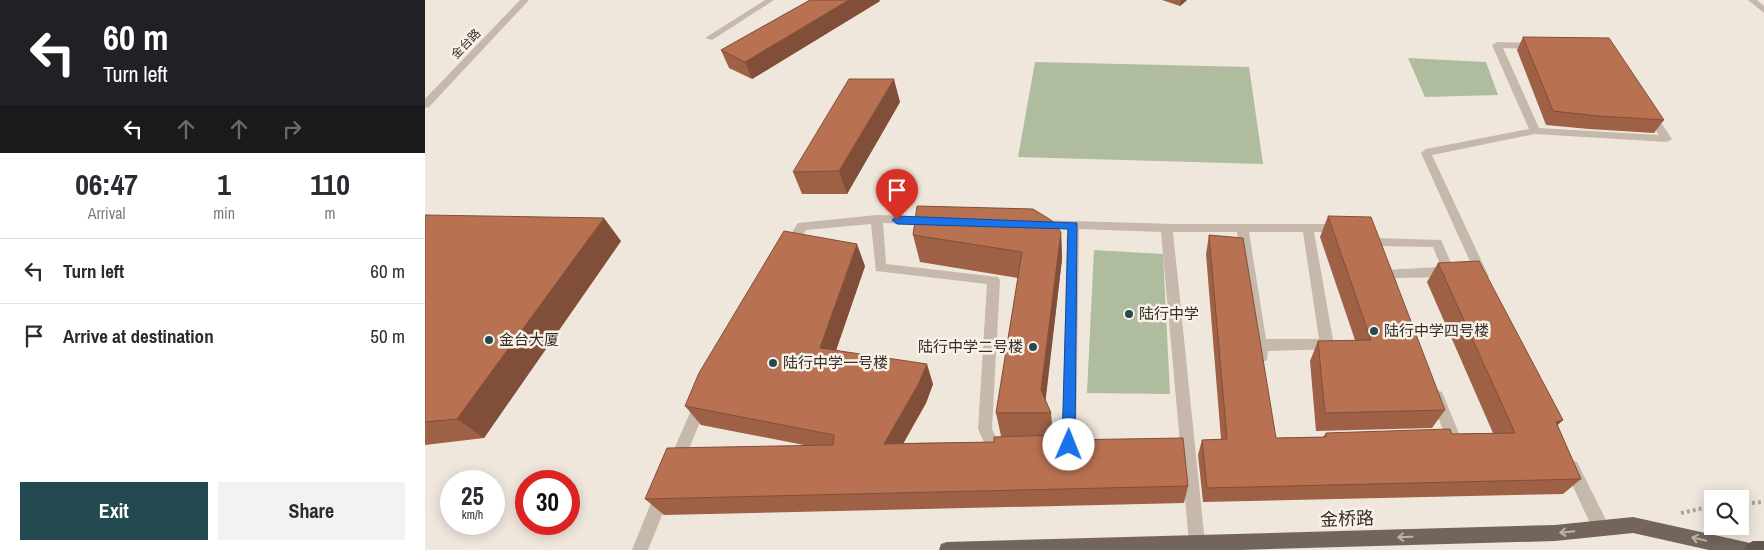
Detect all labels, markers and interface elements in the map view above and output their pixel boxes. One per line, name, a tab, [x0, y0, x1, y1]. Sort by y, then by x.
text: 60 m	[103, 14, 168, 61]
icon: left	[20, 20, 85, 85]
street label: 金台路	[448, 25, 484, 63]
text: Turn left	[103, 59, 168, 89]
icon: left	[119, 115, 147, 143]
icon: ahead	[172, 115, 200, 143]
icon: ahead	[225, 115, 253, 143]
icon: right	[278, 115, 306, 143]
text: 06:47	[75, 164, 138, 204]
text: 1	[217, 164, 231, 204]
text: 110	[310, 164, 350, 204]
pin	[876, 169, 918, 220]
icon: arrive	[883, 176, 911, 204]
text: Arrival	[88, 202, 126, 224]
text: min	[213, 202, 235, 224]
text: m	[325, 202, 335, 224]
icon: left	[20, 257, 48, 285]
text: Turn left	[63, 258, 124, 284]
text: 60 m	[370, 258, 405, 284]
place label: 陆行中学	[1139, 303, 1199, 324]
marker: 陆行中学	[1123, 308, 1135, 320]
place label: 陆行中学四号楼	[1384, 320, 1489, 341]
icon: arrive	[20, 322, 48, 350]
text: Arrive at destination	[63, 323, 214, 349]
text: 50 m	[370, 323, 405, 349]
marker: 陆行中学四号楼	[1368, 325, 1380, 337]
place label: 金台大厦	[499, 329, 559, 350]
marker: 金台大厦	[483, 334, 495, 346]
place label: 陆行中学二号楼	[918, 336, 1023, 357]
marker: 陆行中学二号楼	[1027, 341, 1039, 353]
place label: 陆行中学一号楼	[783, 352, 888, 373]
marker: 陆行中学一号楼	[767, 357, 779, 369]
position arrow	[1042, 418, 1094, 470]
speed limit sign: 30	[515, 470, 580, 535]
text: 25	[461, 479, 484, 513]
button: Exit	[20, 482, 208, 540]
button: Share	[218, 482, 405, 540]
map controls	[1704, 490, 1749, 535]
button: search	[1704, 490, 1749, 535]
street label: 金桥路	[1320, 505, 1374, 532]
text: km/h	[462, 507, 483, 523]
one-way arrow	[1559, 527, 1575, 537]
one-way arrow	[1397, 532, 1413, 542]
one-way arrow	[1691, 534, 1707, 543]

